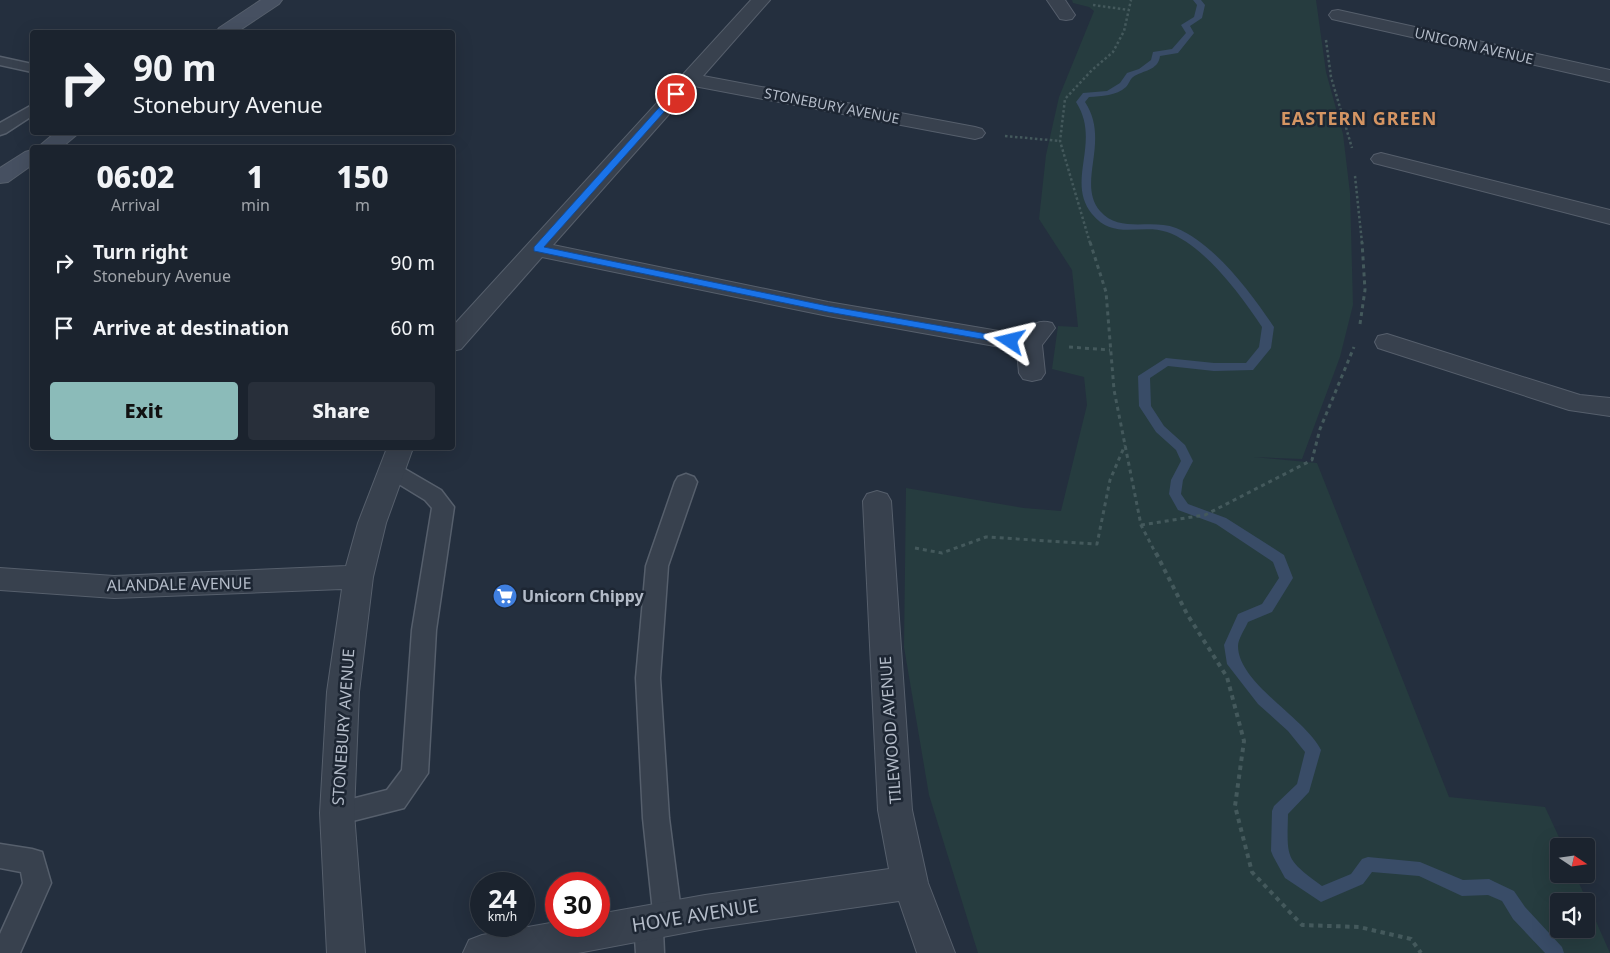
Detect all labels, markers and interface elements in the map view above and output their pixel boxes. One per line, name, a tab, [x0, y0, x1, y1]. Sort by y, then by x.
street label: UNICORN AVENUE	[1413, 23, 1535, 68]
text: 90 m	[133, 44, 216, 91]
icon: right	[50, 50, 115, 115]
pin	[655, 73, 697, 115]
icon: arrive	[662, 80, 690, 108]
street label: STONEBURY AVENUE	[763, 83, 901, 128]
text: Stonebury Avenue	[133, 89, 323, 119]
district label: EASTERN GREEN	[1281, 106, 1437, 130]
text: 06:02	[97, 156, 174, 197]
text: 1	[247, 156, 264, 197]
text: 150	[336, 156, 388, 197]
text: Arrival	[111, 194, 160, 216]
text: min	[241, 194, 270, 216]
text: m	[355, 194, 370, 216]
text: Turn right	[93, 239, 188, 265]
icon: right	[50, 249, 78, 277]
text: 90 m	[391, 250, 435, 276]
text: Stonebury Avenue	[93, 265, 231, 287]
icon: arrive	[50, 314, 78, 342]
position arrow	[983, 314, 1035, 366]
text: Arrive at destination	[93, 315, 289, 341]
text: 60 m	[391, 315, 435, 341]
button: Exit	[50, 382, 238, 440]
button: Share	[248, 382, 435, 440]
street label: ALANDALE AVENUE	[106, 572, 252, 596]
supermarket icon: Unicorn Chippy	[492, 583, 518, 609]
place label: Unicorn Chippy	[522, 585, 645, 607]
street label: STONEBURY AVENUE	[327, 648, 359, 806]
street label: TILEWOOD AVENUE	[874, 655, 906, 805]
north arrow	[1550, 838, 1595, 882]
map controls	[1550, 838, 1595, 938]
speed limit sign: 30	[545, 872, 610, 937]
text: 24	[488, 881, 517, 915]
street label: HOVE AVENUE	[630, 892, 760, 938]
button: sound	[1550, 893, 1595, 938]
text: km/h	[488, 908, 517, 925]

